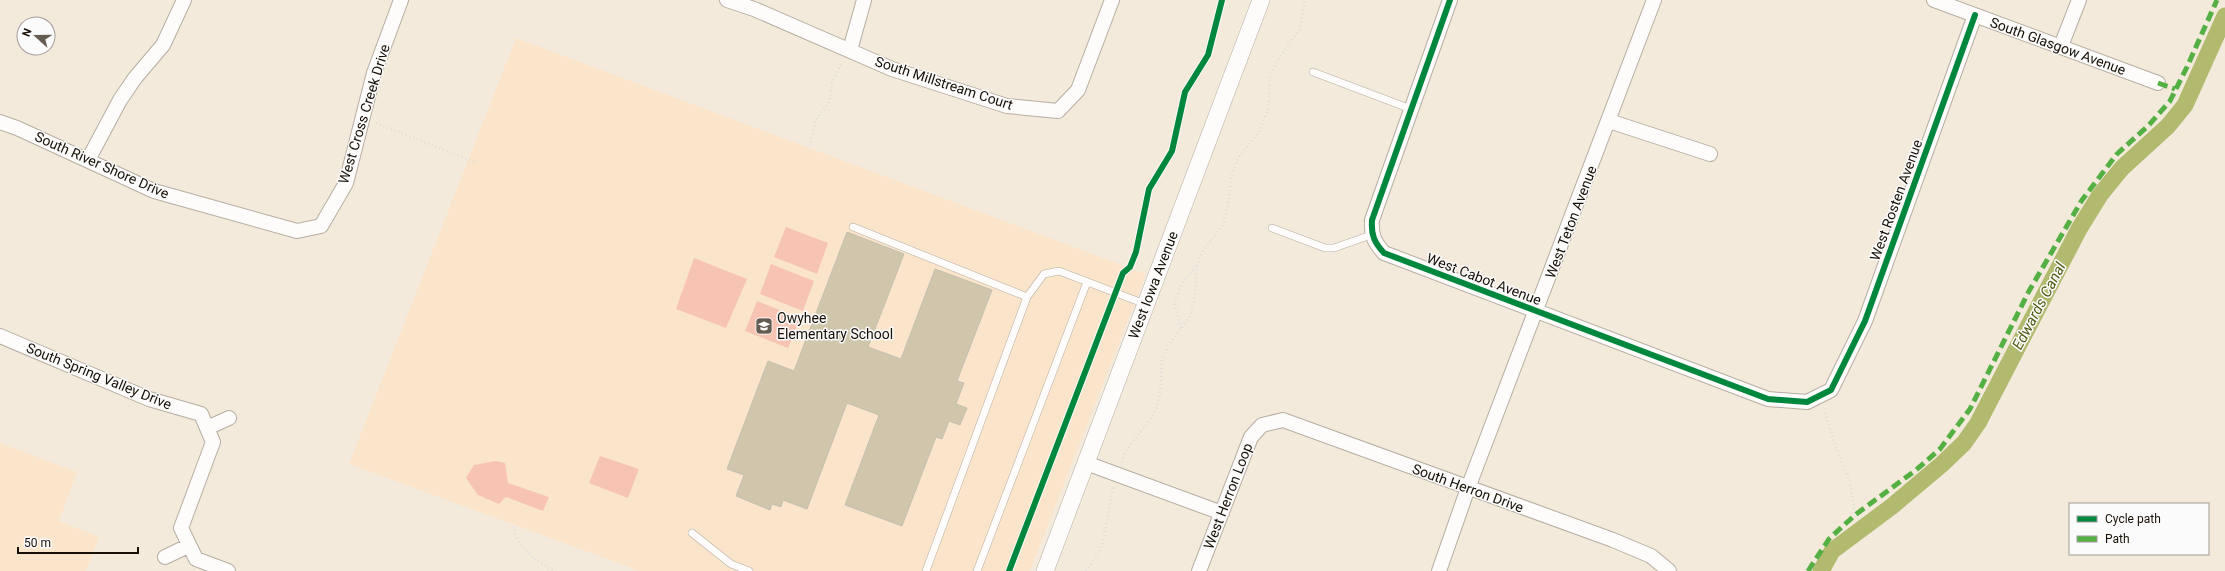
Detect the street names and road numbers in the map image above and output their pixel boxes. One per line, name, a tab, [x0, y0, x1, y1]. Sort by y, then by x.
street label: South Glasgow Avenue	[1988, 14, 2128, 78]
street label: West Cross Creek Drive	[335, 42, 393, 186]
street label: South Millstream Court	[873, 53, 1015, 113]
street label: South River Shore Drive	[32, 128, 172, 202]
street label: West Rosten Avenue	[1867, 137, 1925, 263]
street label: West Teton Avenue	[1542, 164, 1600, 280]
street label: West Iowa Avenue	[1125, 229, 1181, 341]
street label: West Cabot Avenue	[1424, 250, 1544, 308]
street label: South Spring Valley Drive	[24, 340, 174, 412]
street label: West Herron Loop	[1200, 441, 1256, 551]
street label: South Herron Drive	[1410, 460, 1526, 516]

